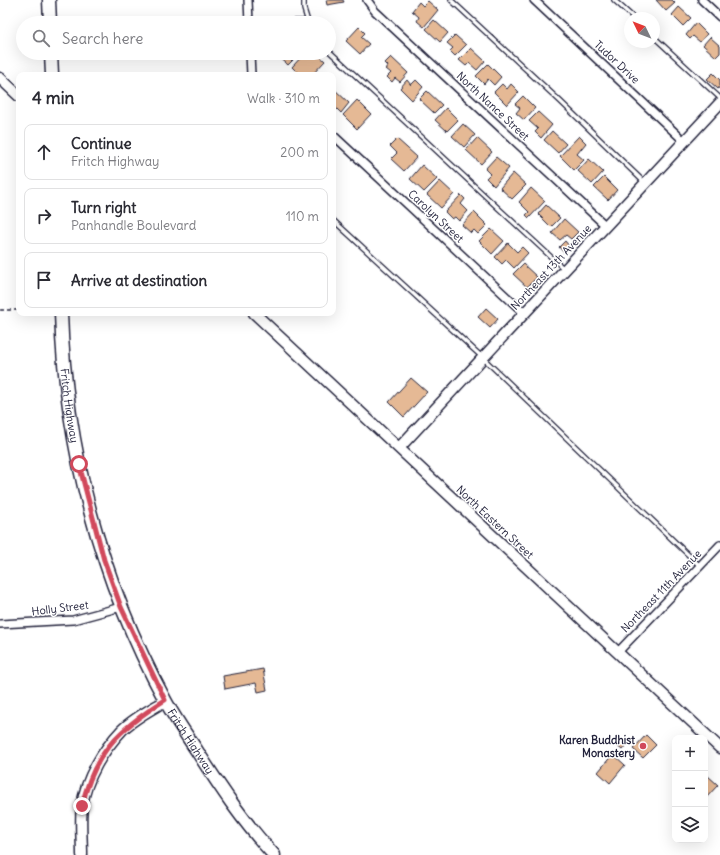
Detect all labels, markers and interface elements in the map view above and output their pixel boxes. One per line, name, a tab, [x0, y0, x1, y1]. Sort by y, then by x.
north arrow	[624, 12, 660, 48]
search box	[16, 16, 336, 60]
icon: search	[30, 27, 52, 49]
text: Search here	[62, 29, 143, 48]
street label: Tudor Drive	[591, 37, 643, 87]
street label: North Nance Street	[454, 69, 532, 143]
text: 4 min	[32, 87, 74, 109]
text: Walk · 310 m	[247, 90, 320, 107]
text: Continue	[71, 134, 132, 153]
icon: ahead	[33, 141, 55, 163]
text: 200 m	[280, 144, 319, 161]
text: Fritch Highway	[71, 153, 160, 170]
street label: Carolyn Street	[405, 187, 467, 246]
text: Turn right	[71, 198, 136, 217]
icon: right	[33, 205, 55, 227]
text: 110 m	[286, 208, 319, 225]
text: Panhandle Boulevard	[71, 217, 196, 234]
street label: Northeast 13th Avenue	[508, 221, 594, 313]
icon: arrive	[33, 269, 55, 291]
text: Arrive at destination	[71, 271, 207, 290]
street label: Fritch Highway	[57, 368, 82, 444]
route start	[70, 455, 88, 473]
street label: North Eastern Street	[453, 483, 537, 562]
street label: Northeast 11th Avenue	[618, 547, 704, 635]
street label: Holly Street	[31, 598, 90, 618]
street label: Fritch Highway	[164, 706, 217, 777]
place label: Karen Buddhist Monastery	[559, 733, 635, 761]
map controls	[672, 735, 708, 843]
button: +	[672, 735, 708, 771]
marker: Karen Buddhist Monastery	[638, 741, 648, 751]
button: −	[672, 771, 708, 807]
route end	[73, 797, 91, 815]
button: layers	[672, 807, 708, 843]

